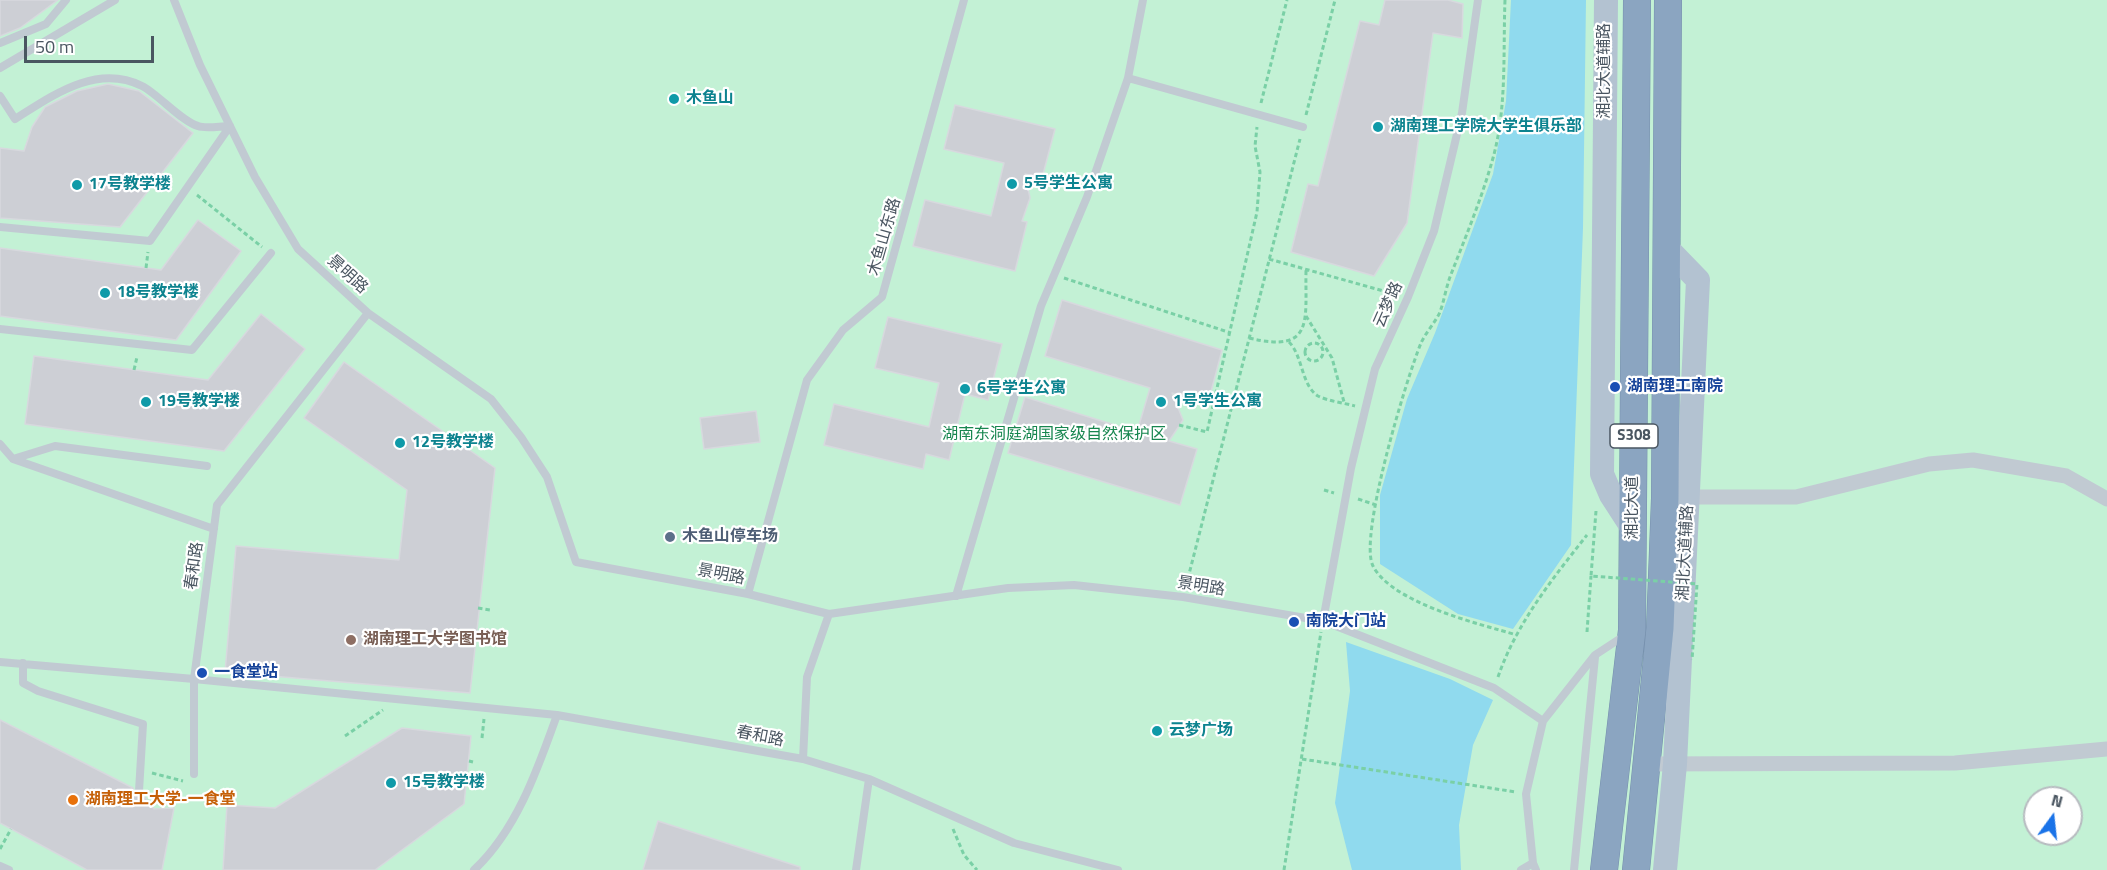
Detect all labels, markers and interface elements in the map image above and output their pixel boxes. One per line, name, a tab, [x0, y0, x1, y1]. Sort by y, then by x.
street label: 湘北大道辅路	[1595, 23, 1615, 119]
scale bar	[27, 24, 158, 62]
text: 50 m	[35, 33, 74, 60]
place label: 木鱼山	[686, 89, 734, 109]
marker: 木鱼山	[667, 92, 681, 106]
place label: 湖南理工学院大学生俱乐部	[1390, 117, 1582, 137]
marker: 湖南理工学院大学生俱乐部	[1371, 120, 1385, 134]
place label: 5号学生公寓	[1024, 174, 1113, 194]
place label: 17号教学楼	[89, 175, 171, 195]
marker: 5号学生公寓	[1005, 177, 1019, 191]
marker: 17号教学楼	[70, 178, 84, 192]
street label: 木鱼山东路	[865, 196, 905, 278]
street label: 景明路	[323, 252, 371, 298]
street label: 云梦路	[1370, 279, 1408, 331]
place label: 18号教学楼	[117, 283, 199, 303]
marker: 18号教学楼	[98, 286, 112, 300]
place label: 湖南理工南院	[1627, 377, 1723, 397]
place label: 6号学生公寓	[977, 379, 1066, 399]
marker: 湖南理工南院	[1608, 380, 1622, 394]
marker: 6号学生公寓	[958, 382, 972, 396]
place label: 19号教学楼	[158, 392, 240, 412]
place label: 1号学生公寓	[1173, 392, 1262, 412]
marker: 19号教学楼	[139, 395, 153, 409]
marker: 1号学生公寓	[1154, 395, 1168, 409]
road number: S308	[1610, 424, 1658, 448]
park label: 湖南东洞庭湖国家级自然保护区	[942, 425, 1166, 445]
place label: 12号教学楼	[412, 433, 494, 453]
marker: 12号教学楼	[393, 436, 407, 450]
street label: 湘北大道	[1623, 476, 1643, 540]
street label: 湘北大道辅路	[1674, 505, 1698, 601]
place label: 木鱼山停车场	[682, 527, 778, 547]
marker: 木鱼山停车场	[663, 530, 677, 544]
street label: 春和路	[182, 541, 208, 591]
street label: 景明路	[696, 561, 746, 589]
street label: 景明路	[1176, 574, 1226, 600]
place label: 南院大门站	[1306, 612, 1386, 632]
marker: 南院大门站	[1287, 615, 1301, 629]
place label: 湖南理工大学图书馆	[363, 630, 507, 650]
marker: 湖南理工大学图书馆	[344, 633, 358, 647]
place label: 一食堂站	[214, 663, 278, 683]
marker: 一食堂站	[195, 666, 209, 680]
place label: 云梦广场	[1169, 721, 1233, 741]
street label: 春和路	[735, 723, 785, 751]
marker: 云梦广场	[1150, 724, 1164, 738]
place label: 15号教学楼	[403, 773, 485, 793]
marker: 15号教学楼	[384, 776, 398, 790]
north arrow	[2023, 786, 2083, 846]
text: N	[2049, 788, 2066, 814]
place label: 湖南理工大学-一食堂	[85, 790, 236, 810]
marker: 湖南理工大学-一食堂	[66, 793, 80, 807]

